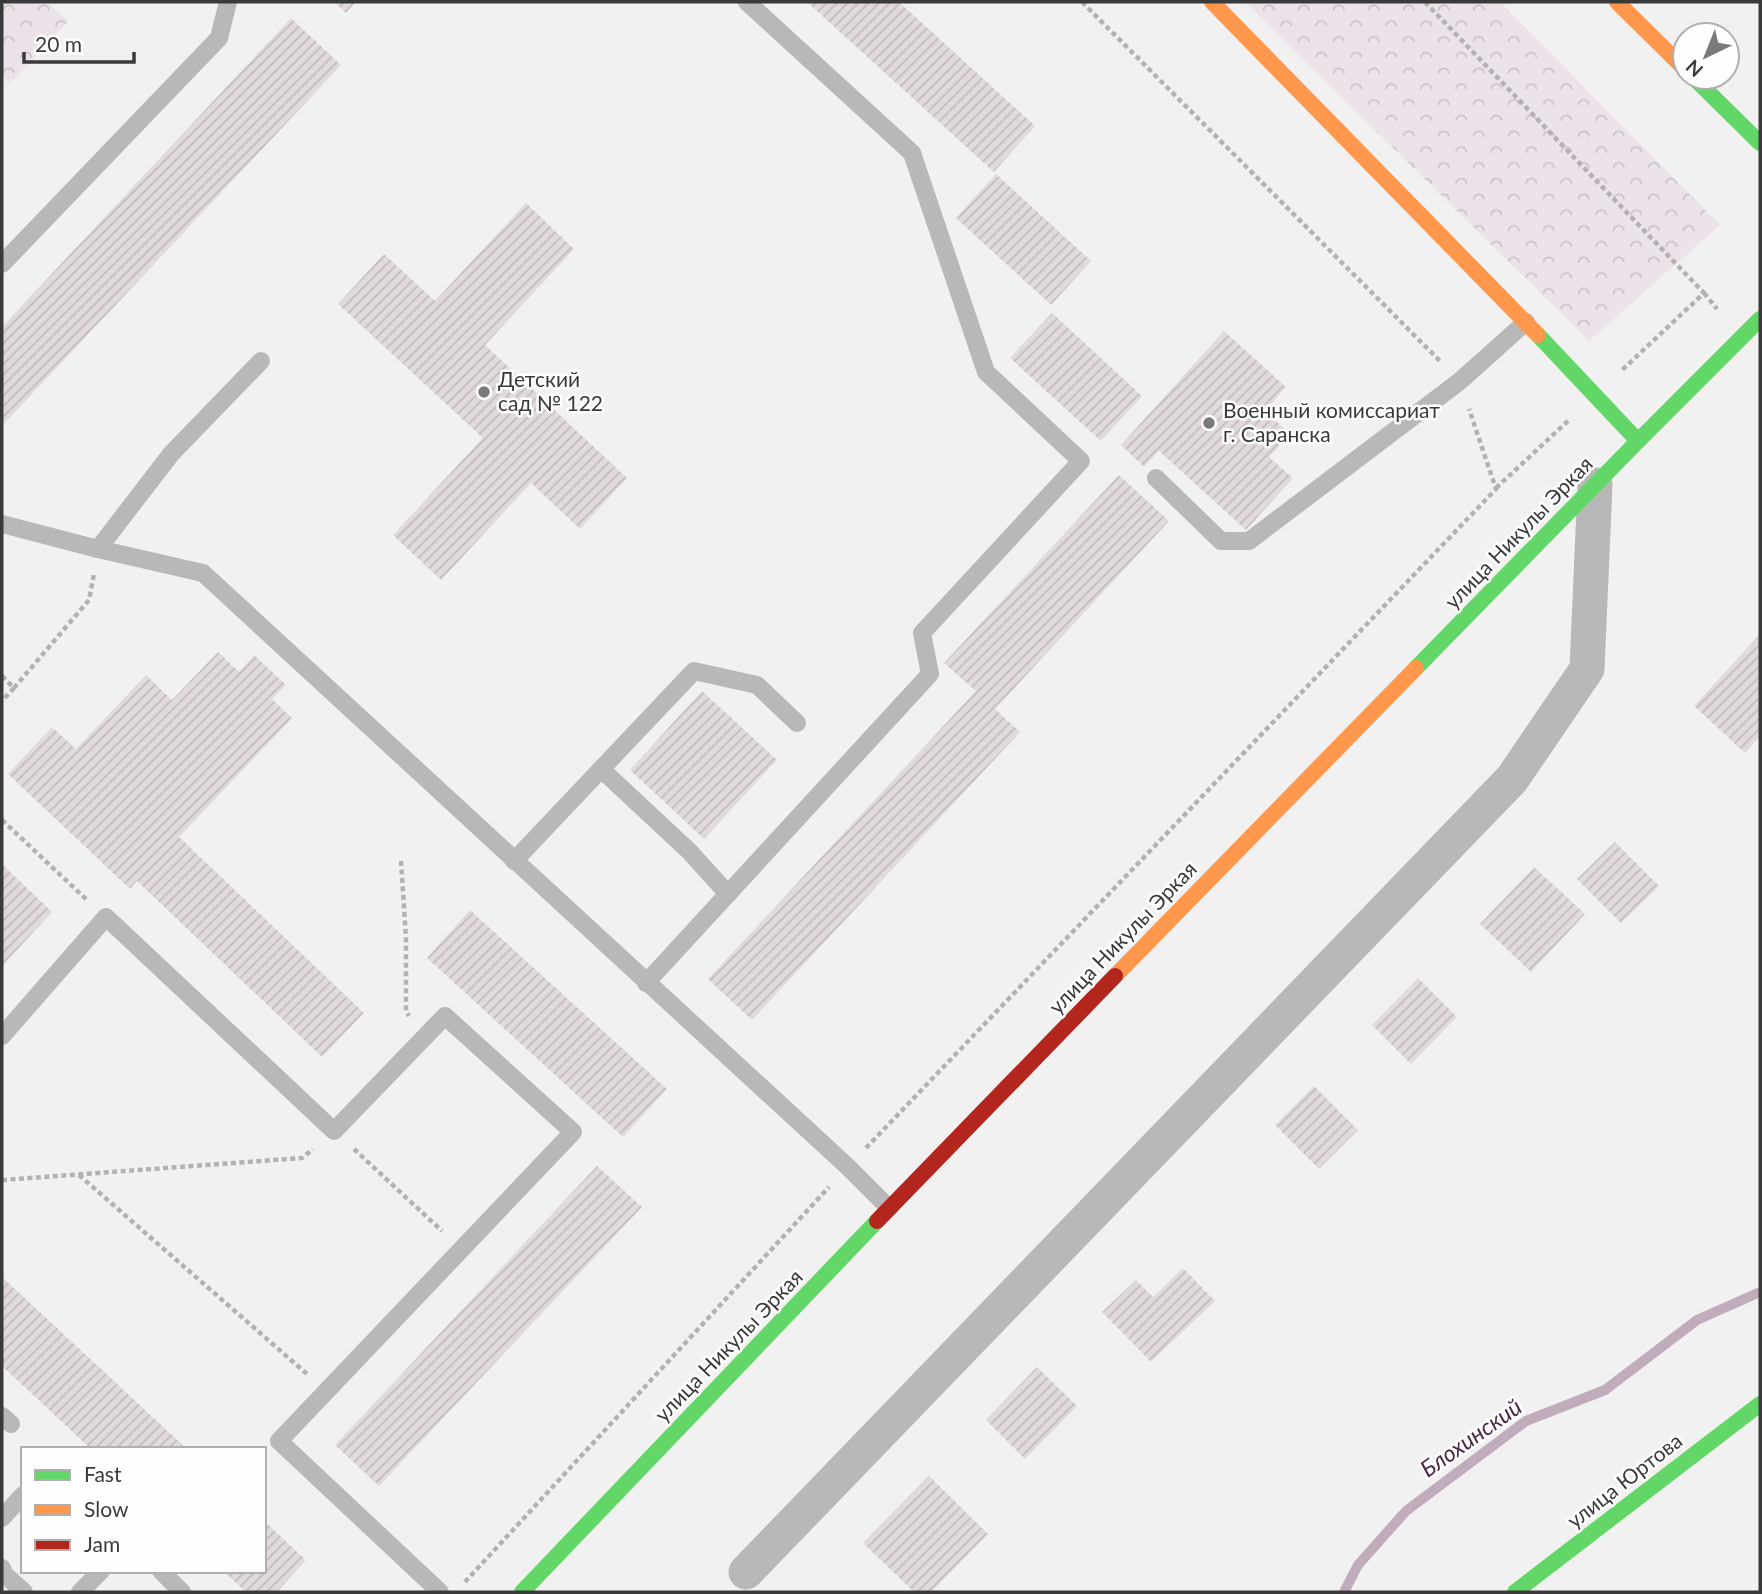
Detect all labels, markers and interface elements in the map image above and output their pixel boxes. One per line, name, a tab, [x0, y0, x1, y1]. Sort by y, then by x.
scale bar	[24, 21, 135, 65]
north arrow	[1671, 21, 1741, 91]
text: 20 m	[35, 31, 82, 56]
text: N	[1681, 55, 1707, 82]
place label: Детский сад № 122	[498, 366, 603, 415]
marker: Детский сад № 122	[476, 384, 492, 400]
place label: Военный комиссариат г. Саранска	[1223, 397, 1440, 446]
marker: Военный комиссариат г. Саранска	[1201, 415, 1217, 431]
street label: улица Никулы Эркая	[1439, 451, 1597, 613]
street label: улица Никулы Эркая	[1043, 856, 1201, 1018]
street label: улица Никулы Эркая	[649, 1264, 807, 1426]
water label: Блохинский	[1414, 1392, 1527, 1482]
street label: улица Юртова	[1562, 1427, 1686, 1532]
legend	[21, 1447, 266, 1573]
text: Fast	[84, 1461, 122, 1486]
text: Slow	[84, 1496, 129, 1521]
text: Jam	[84, 1531, 120, 1556]

